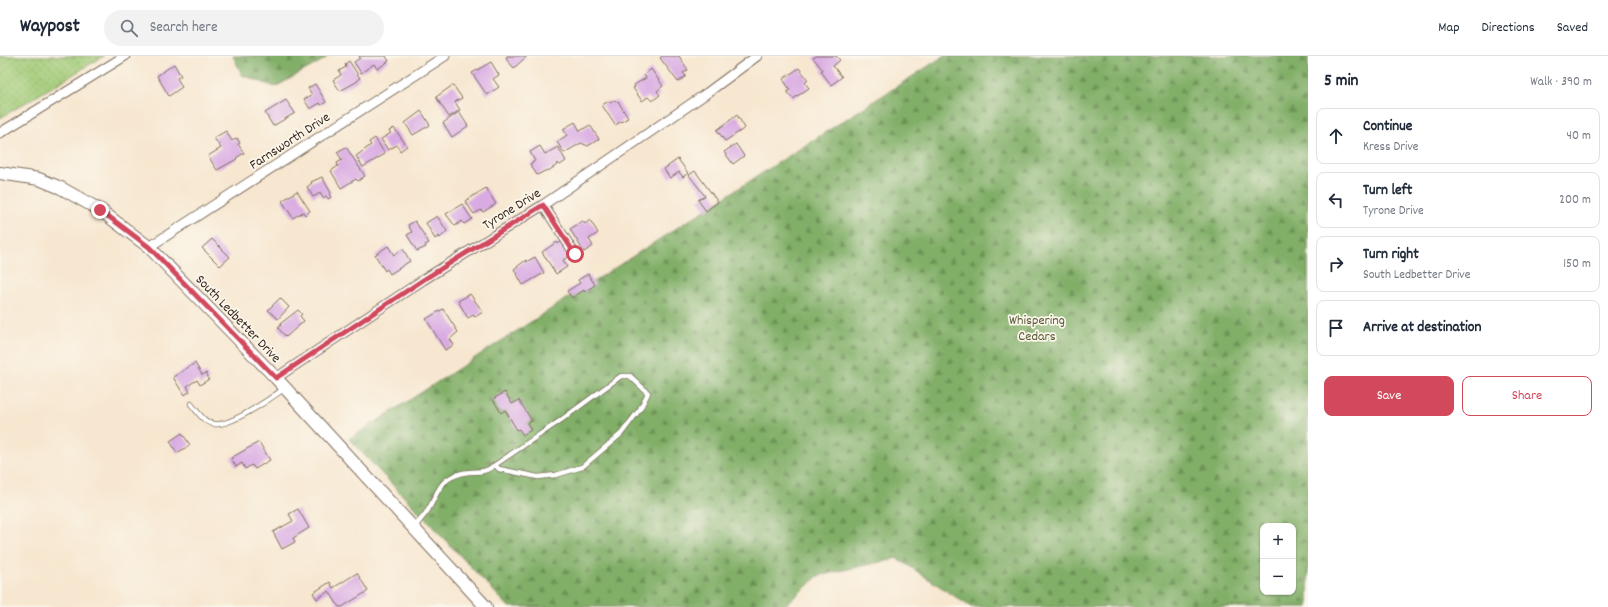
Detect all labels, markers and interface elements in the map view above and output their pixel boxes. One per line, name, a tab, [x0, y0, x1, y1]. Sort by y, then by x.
search box	[104, 10, 384, 46]
text: Waypost	[20, 14, 80, 41]
icon: search	[118, 17, 140, 39]
text: Search here	[150, 17, 218, 39]
text: Map	[1438, 18, 1460, 38]
text: Directions	[1482, 18, 1535, 38]
text: Saved	[1557, 18, 1588, 38]
text: 5 min	[1324, 70, 1358, 94]
text: Walk · 390 m	[1530, 73, 1592, 92]
street label: Farnsworth Drive	[246, 108, 334, 175]
text: Continue	[1363, 116, 1412, 138]
icon: ahead	[1325, 125, 1347, 147]
text: 40 m	[1567, 127, 1591, 146]
text: Kress Drive	[1363, 138, 1419, 157]
text: Turn left	[1363, 180, 1412, 202]
street label: Tyrone Drive	[479, 184, 545, 236]
icon: left	[1325, 189, 1347, 211]
text: 200 m	[1559, 191, 1591, 210]
route end	[91, 201, 109, 219]
text: Tyrone Drive	[1363, 202, 1424, 221]
text: Turn right	[1363, 244, 1419, 266]
route start	[566, 245, 584, 263]
icon: right	[1325, 253, 1347, 275]
text: 150 m	[1563, 255, 1591, 274]
text: South Ledbetter Drive	[1363, 266, 1471, 285]
street label: South Ledbetter Drive	[190, 271, 285, 368]
park label: Whispering Cedars	[1009, 311, 1065, 347]
icon: arrive	[1325, 317, 1347, 339]
text: Arrive at destination	[1363, 317, 1481, 339]
button: Save	[1324, 376, 1454, 416]
button: Share	[1462, 376, 1592, 416]
map controls	[1260, 523, 1296, 595]
button: +	[1260, 523, 1296, 559]
button: −	[1260, 559, 1296, 595]

